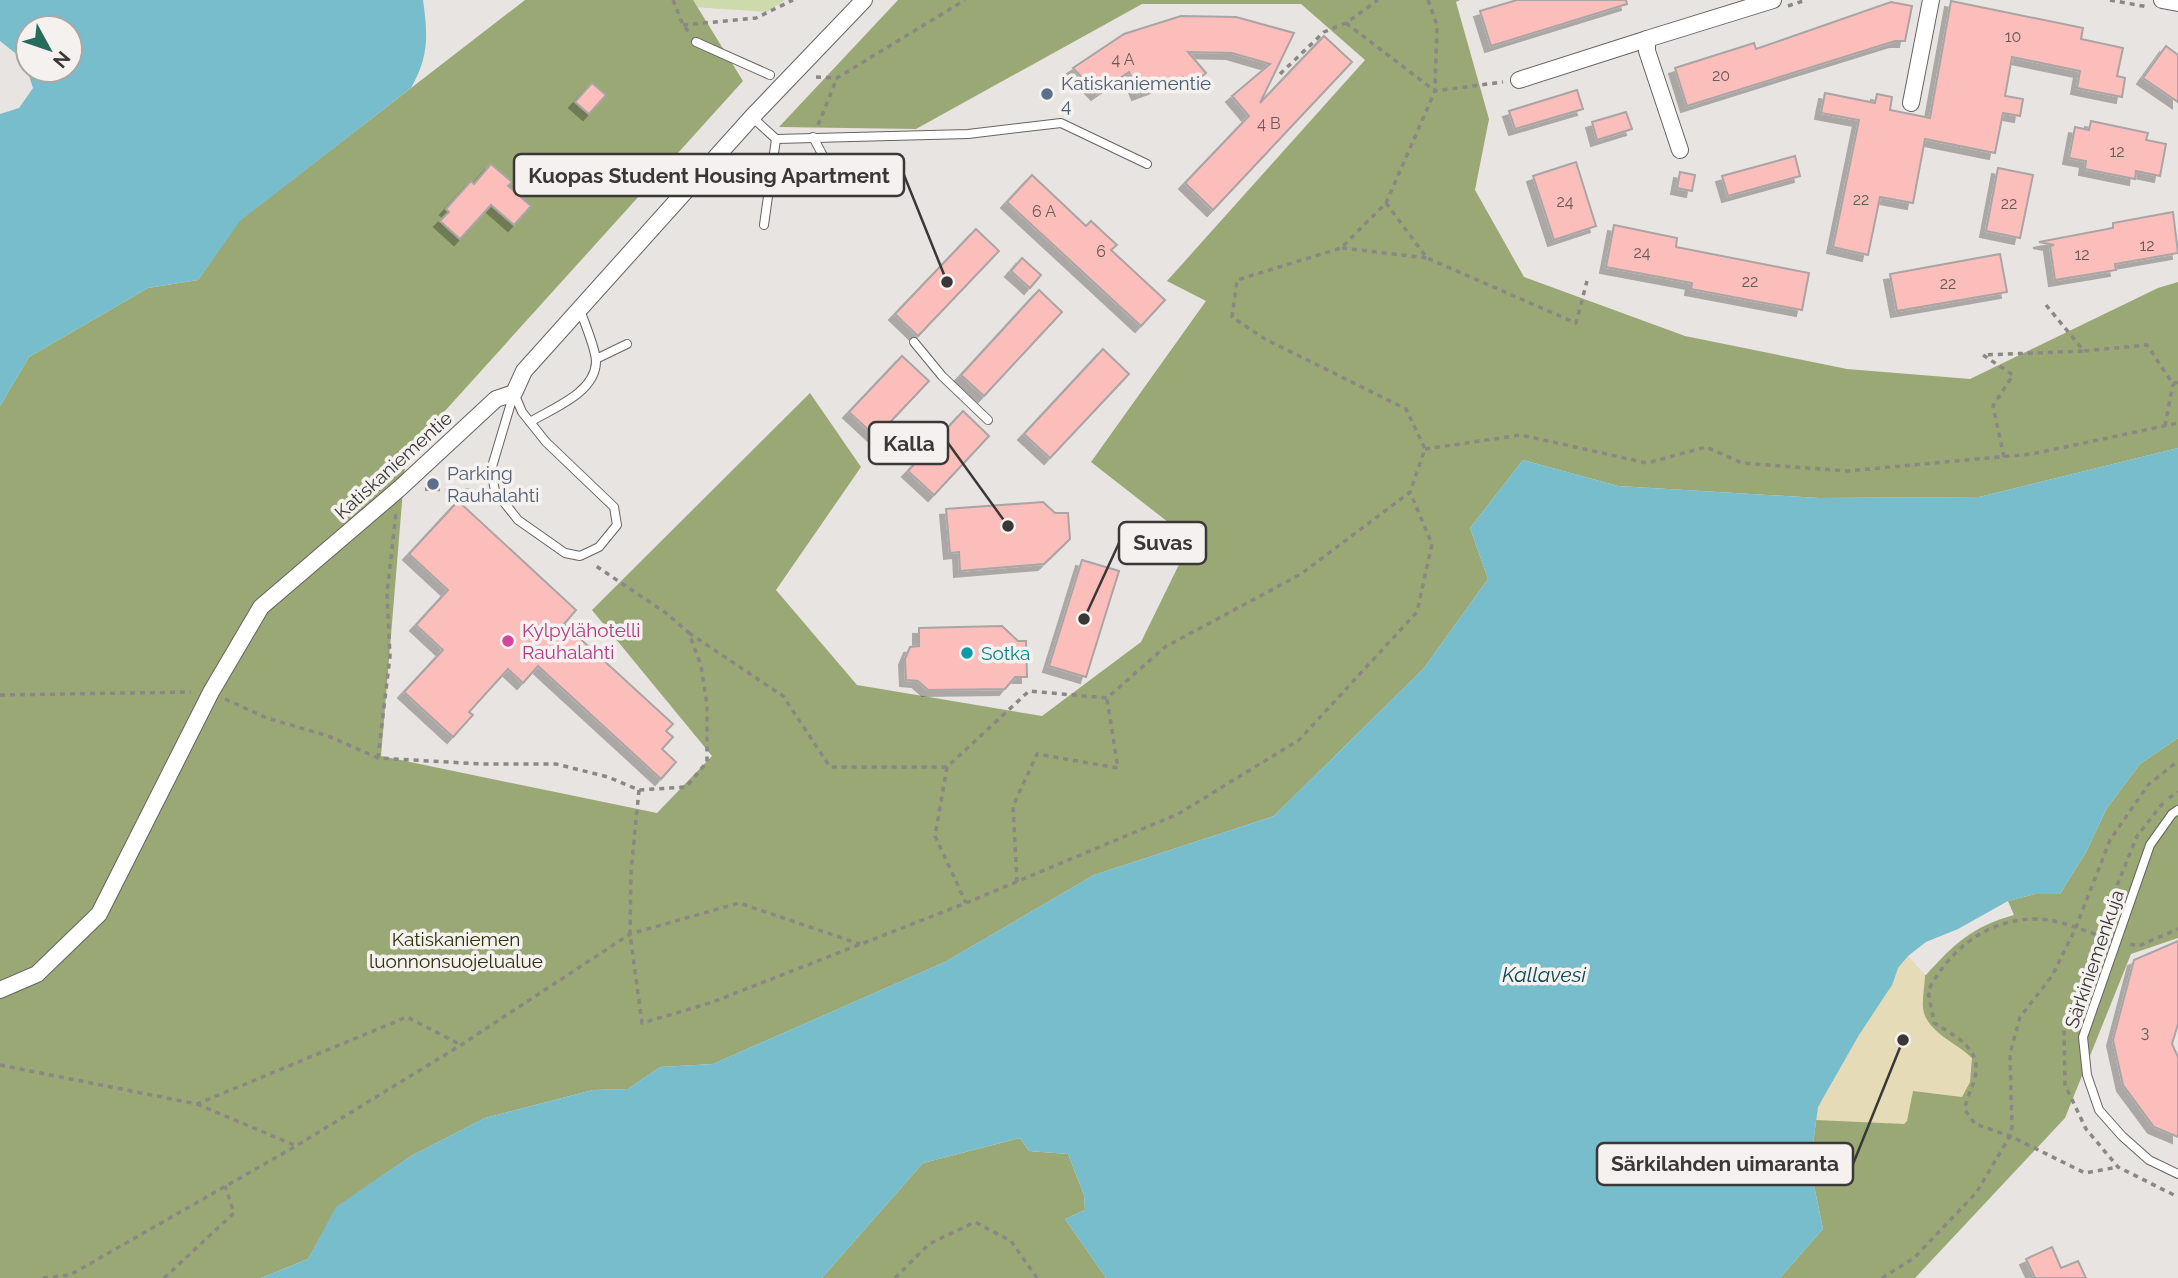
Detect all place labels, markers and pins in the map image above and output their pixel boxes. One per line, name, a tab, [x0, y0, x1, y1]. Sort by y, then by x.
place label: Katiskaniementie 4	[1061, 72, 1211, 116]
marker: Katiskaniementie 4	[1039, 86, 1055, 102]
callout: Kuopas Student Housing Apartment	[514, 154, 904, 196]
callout: Kalla	[869, 422, 948, 464]
place label: Parking Rauhalahti	[447, 462, 539, 506]
marker: Parking Rauhalahti	[425, 476, 441, 492]
callout: Suvas	[1119, 522, 1206, 564]
place label: Kylpylähotelli Rauhalahti	[522, 619, 640, 663]
marker: Kylpylähotelli Rauhalahti	[500, 633, 516, 649]
place label: Sotka	[981, 642, 1030, 664]
marker: Sotka	[959, 645, 975, 661]
callout: Särkilahden uimaranta	[1597, 1143, 1853, 1185]

